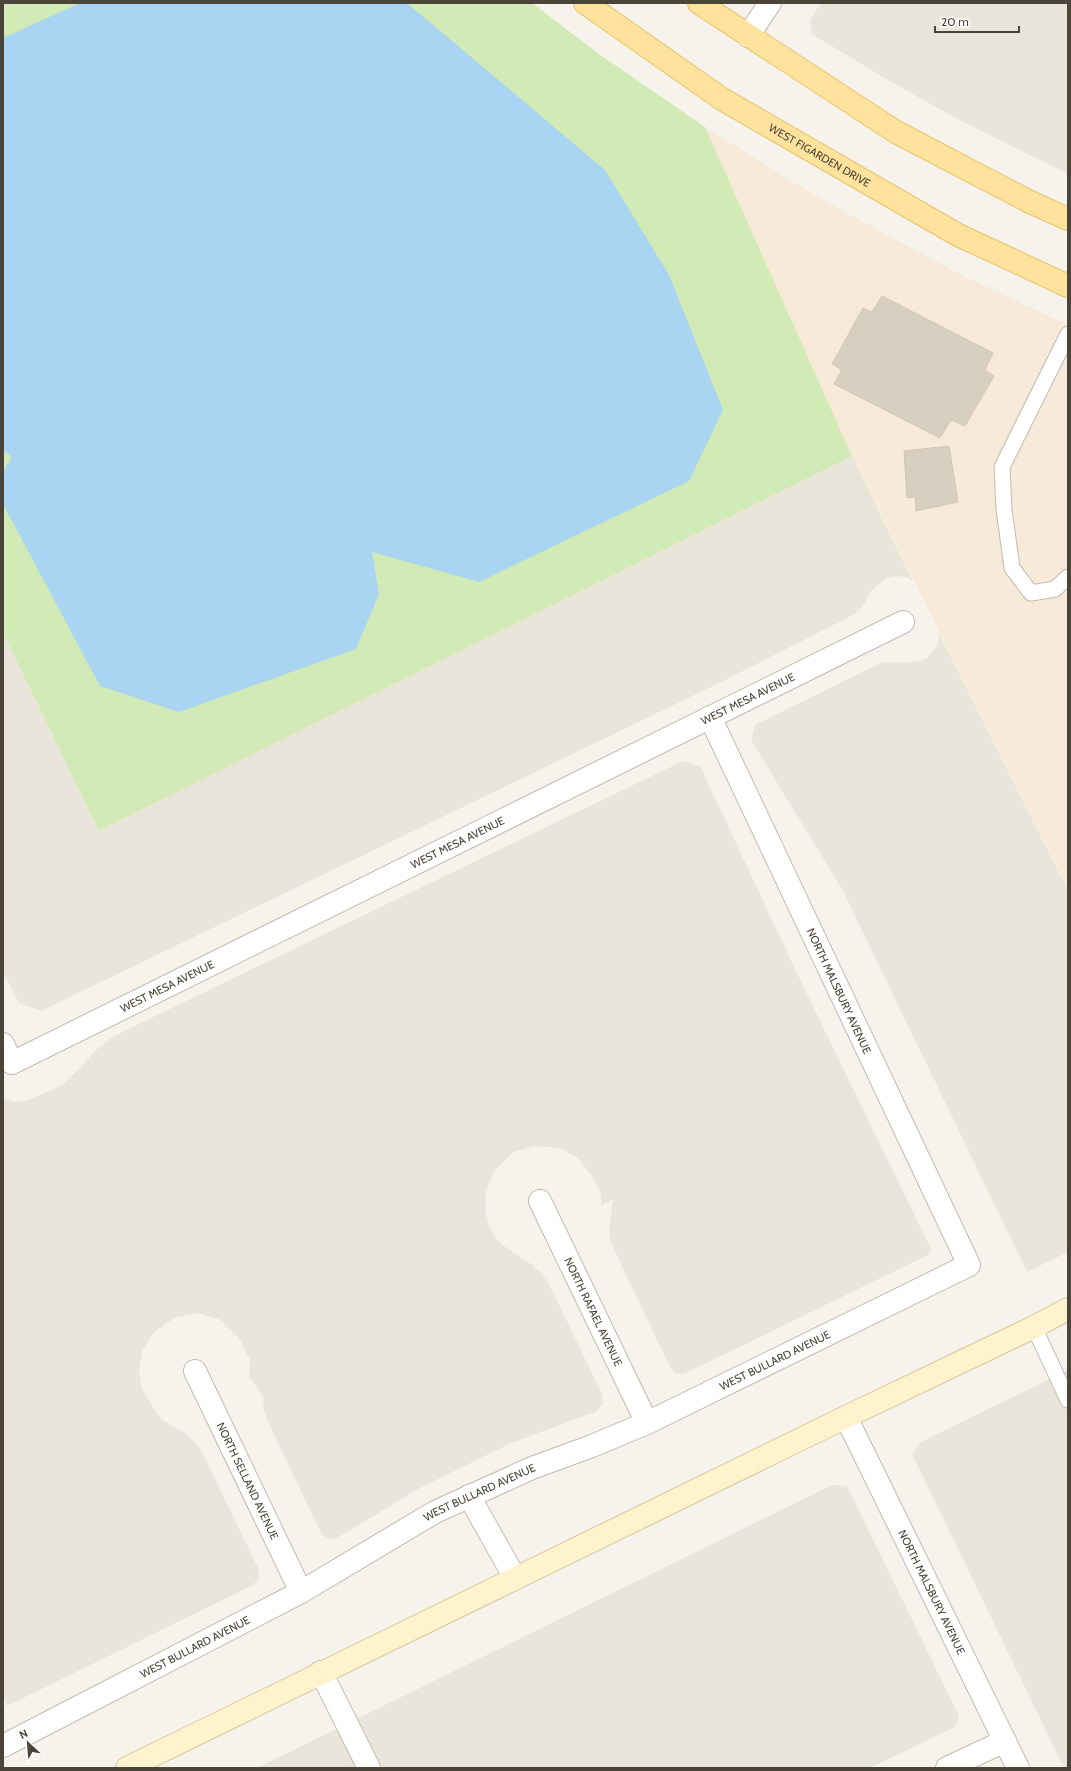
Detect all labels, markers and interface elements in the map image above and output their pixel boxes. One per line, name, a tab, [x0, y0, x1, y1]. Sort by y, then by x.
scale bar	[935, 8, 1019, 34]
text: 20 m	[941, 14, 969, 29]
street label: WEST FIGARDEN DRIVE	[766, 120, 873, 190]
street label: WEST MESA AVENUE	[699, 670, 797, 728]
street label: WEST MESA AVENUE	[408, 813, 507, 872]
street label: NORTH MALSBURY AVENUE	[804, 926, 874, 1056]
street label: WEST MESA AVENUE	[118, 957, 216, 1015]
street label: NORTH RAFAEL AVENUE	[561, 1255, 626, 1369]
street label: WEST BULLARD AVENUE	[717, 1327, 833, 1393]
street label: NORTH SELLAND AVENUE	[214, 1420, 282, 1542]
street label: WEST BULLARD AVENUE	[421, 1460, 537, 1524]
street label: NORTH MALSBURY AVENUE	[895, 1527, 968, 1657]
street label: WEST BULLARD AVENUE	[138, 1613, 252, 1681]
north arrow	[8, 1723, 48, 1763]
text: N	[17, 1726, 30, 1742]

